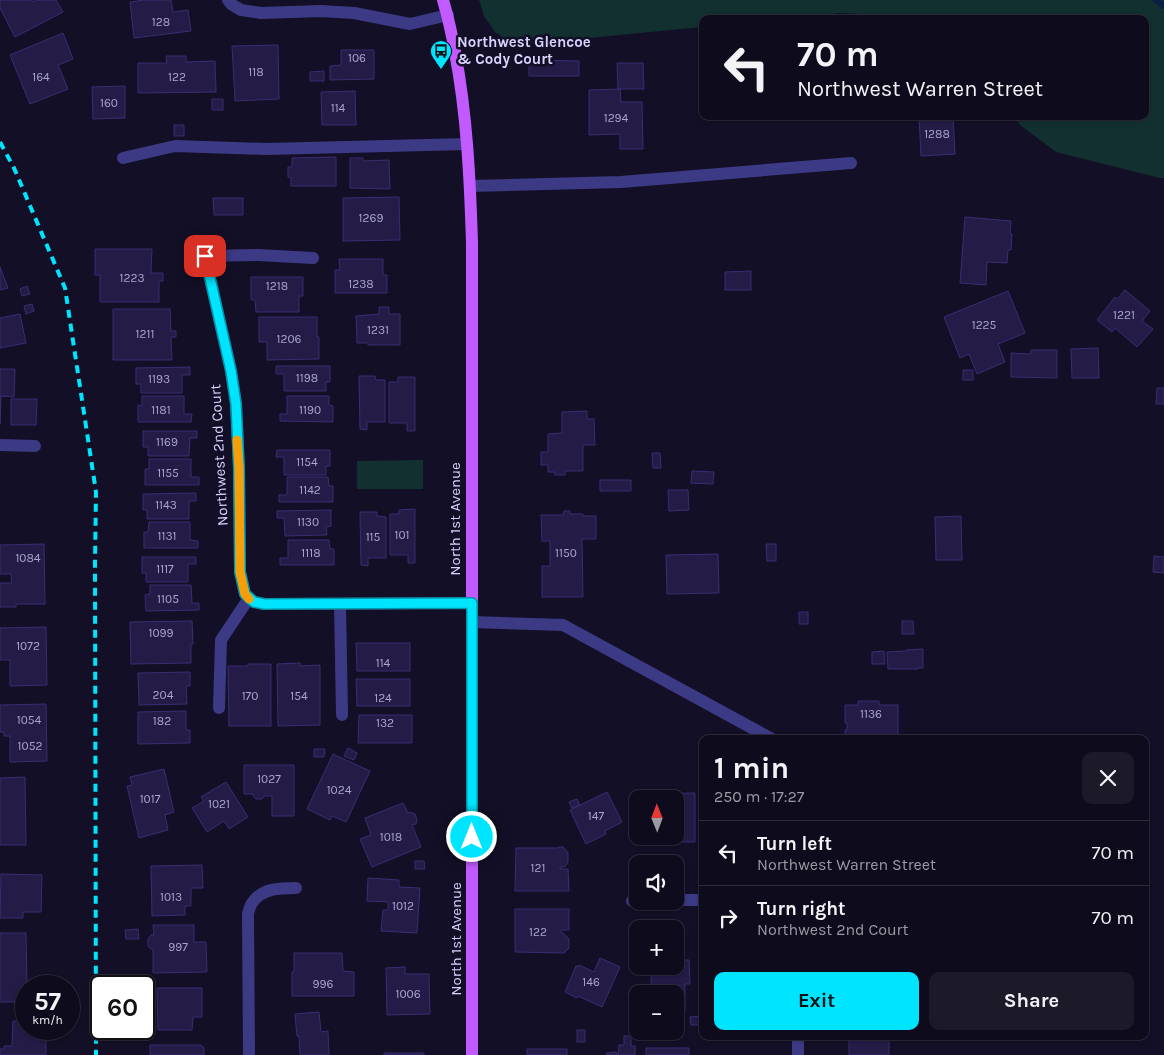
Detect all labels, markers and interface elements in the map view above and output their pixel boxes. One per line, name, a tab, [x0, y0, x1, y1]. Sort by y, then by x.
house number: 128	[152, 15, 170, 29]
place label: Northwest Glencoe & Cody Court	[457, 33, 591, 68]
text: 70 m	[797, 34, 879, 75]
icon: left	[714, 35, 779, 100]
bus stop icon: Northwest Glencoe & Cody Court	[429, 39, 453, 70]
house number: 106	[348, 51, 366, 65]
house number: 118	[248, 65, 264, 79]
house number: 164	[32, 70, 50, 84]
house number: 122	[168, 70, 186, 84]
text: Northwest Warren Street	[797, 76, 1043, 102]
house number: 160	[100, 96, 118, 110]
house number: 114	[331, 101, 346, 115]
house number: 1294	[604, 111, 629, 125]
house number: 1288	[924, 127, 950, 141]
house number: 1269	[359, 211, 383, 225]
pin	[184, 235, 226, 277]
icon: arrive	[191, 242, 219, 270]
house number: 1223	[120, 271, 144, 285]
house number: 1238	[348, 277, 374, 291]
house number: 1218	[266, 279, 288, 293]
house number: 1221	[1113, 308, 1135, 322]
house number: 1225	[972, 318, 997, 332]
house number: 1231	[367, 323, 389, 337]
house number: 1211	[136, 327, 154, 341]
house number: 1206	[277, 332, 302, 346]
house number: 1198	[296, 371, 318, 385]
house number: 1193	[148, 372, 170, 386]
street label: Northwest 2nd Court	[206, 383, 232, 526]
house number: 1181	[151, 403, 171, 417]
house number: 1190	[299, 403, 321, 417]
house number: 1169	[156, 435, 178, 449]
house number: 1154	[296, 455, 318, 469]
street label: North 1st Avenue	[446, 462, 464, 576]
house number: 1155	[157, 466, 179, 480]
house number: 1142	[299, 483, 321, 497]
house number: 1143	[155, 498, 177, 512]
house number: 1130	[297, 515, 319, 529]
house number: 101	[394, 528, 410, 542]
house number: 1131	[158, 529, 176, 543]
house number: 115	[366, 530, 381, 544]
house number: 1118	[301, 546, 321, 560]
house number: 1150	[555, 546, 577, 560]
house number: 1084	[15, 551, 41, 565]
house number: 1117	[156, 562, 174, 576]
house number: 1105	[157, 592, 179, 606]
house number: 1099	[148, 626, 174, 640]
house number: 1072	[16, 639, 40, 653]
house number: 114	[376, 656, 391, 670]
house number: 204	[153, 688, 174, 702]
house number: 170	[242, 689, 258, 703]
house number: 154	[290, 689, 308, 703]
house number: 124	[374, 691, 392, 705]
house number: 1136	[860, 707, 882, 721]
house number: 1054	[17, 713, 42, 727]
house number: 182	[153, 714, 171, 728]
house number: 132	[376, 716, 394, 730]
house number: 1052	[18, 739, 42, 753]
text: 1 min	[714, 750, 789, 786]
button: close	[1082, 752, 1134, 804]
house number: 1027	[257, 772, 281, 786]
house number: 1024	[327, 783, 352, 797]
text: 250 m · 17:27	[714, 787, 804, 806]
north arrow	[629, 790, 684, 845]
map controls	[629, 790, 684, 1040]
house number: 1017	[140, 792, 161, 806]
house number: 1021	[208, 797, 230, 811]
house number: 147	[588, 809, 605, 823]
position arrow	[445, 810, 497, 862]
house number: 1018	[380, 830, 402, 844]
text: Turn left	[757, 833, 832, 855]
icon: left	[714, 839, 742, 867]
text: 70 m	[1092, 842, 1134, 864]
button: sound	[629, 855, 684, 910]
text: Northwest Warren Street	[757, 855, 936, 874]
house number: 121	[531, 861, 545, 875]
street label: North 1st Avenue	[447, 882, 465, 996]
house number: 1013	[160, 890, 182, 904]
text: Turn right	[757, 898, 846, 920]
house number: 1012	[392, 899, 414, 913]
icon: right	[714, 904, 742, 932]
text: 70 m	[1092, 907, 1134, 929]
button: +	[629, 920, 684, 975]
text: Northwest 2nd Court	[757, 920, 908, 939]
house number: 122	[529, 925, 547, 939]
house number: 997	[168, 940, 188, 954]
button: Exit	[714, 972, 919, 1030]
button: Share	[929, 972, 1134, 1030]
speed limit sign: 60	[90, 975, 155, 1040]
house number: 146	[582, 975, 600, 989]
house number: 996	[313, 977, 334, 991]
button: −	[629, 985, 684, 1040]
text: 57	[34, 987, 61, 1016]
house number: 1006	[395, 987, 421, 1001]
text: km/h	[32, 1013, 63, 1027]

